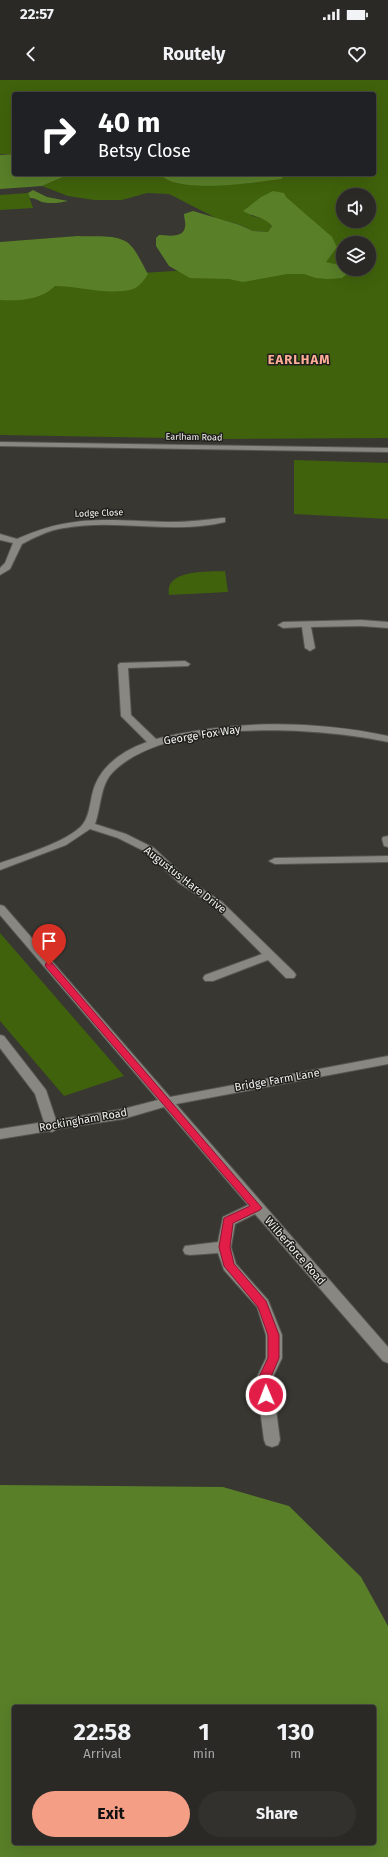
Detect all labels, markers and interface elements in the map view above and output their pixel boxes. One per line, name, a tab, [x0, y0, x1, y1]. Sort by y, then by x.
text: 22:57	[20, 5, 54, 23]
icon: back	[20, 43, 42, 65]
text: Routely	[163, 43, 225, 65]
icon: heart	[346, 43, 368, 65]
text: 40 m	[98, 106, 161, 139]
icon: right	[32, 108, 84, 160]
text: Betsy Close	[98, 140, 191, 162]
map controls	[336, 188, 376, 276]
button: sound	[336, 188, 376, 228]
button: layers	[336, 236, 376, 276]
district label: EARLHAM	[268, 352, 330, 367]
street label: Earlham Road	[166, 432, 222, 442]
street label: Lodge Close	[75, 507, 124, 519]
street label: George Fox Way	[163, 722, 242, 747]
street label: Augustus Hare Drive	[141, 844, 229, 916]
pin	[32, 924, 66, 965]
icon: arrive	[38, 930, 60, 952]
street label: Bridge Farm Lane	[233, 1066, 321, 1094]
street label: Rockingham Road	[38, 1106, 128, 1134]
street label: Wilberforce Road	[262, 1215, 328, 1287]
position arrow	[245, 1374, 287, 1416]
text: 22:58	[74, 1718, 131, 1746]
text: 1	[198, 1718, 210, 1746]
text: 130	[277, 1718, 314, 1746]
text: Arrival	[83, 1746, 121, 1761]
text: min	[193, 1746, 215, 1761]
text: m	[290, 1746, 301, 1761]
button: Exit	[32, 1791, 190, 1837]
button: Share	[198, 1791, 356, 1837]

